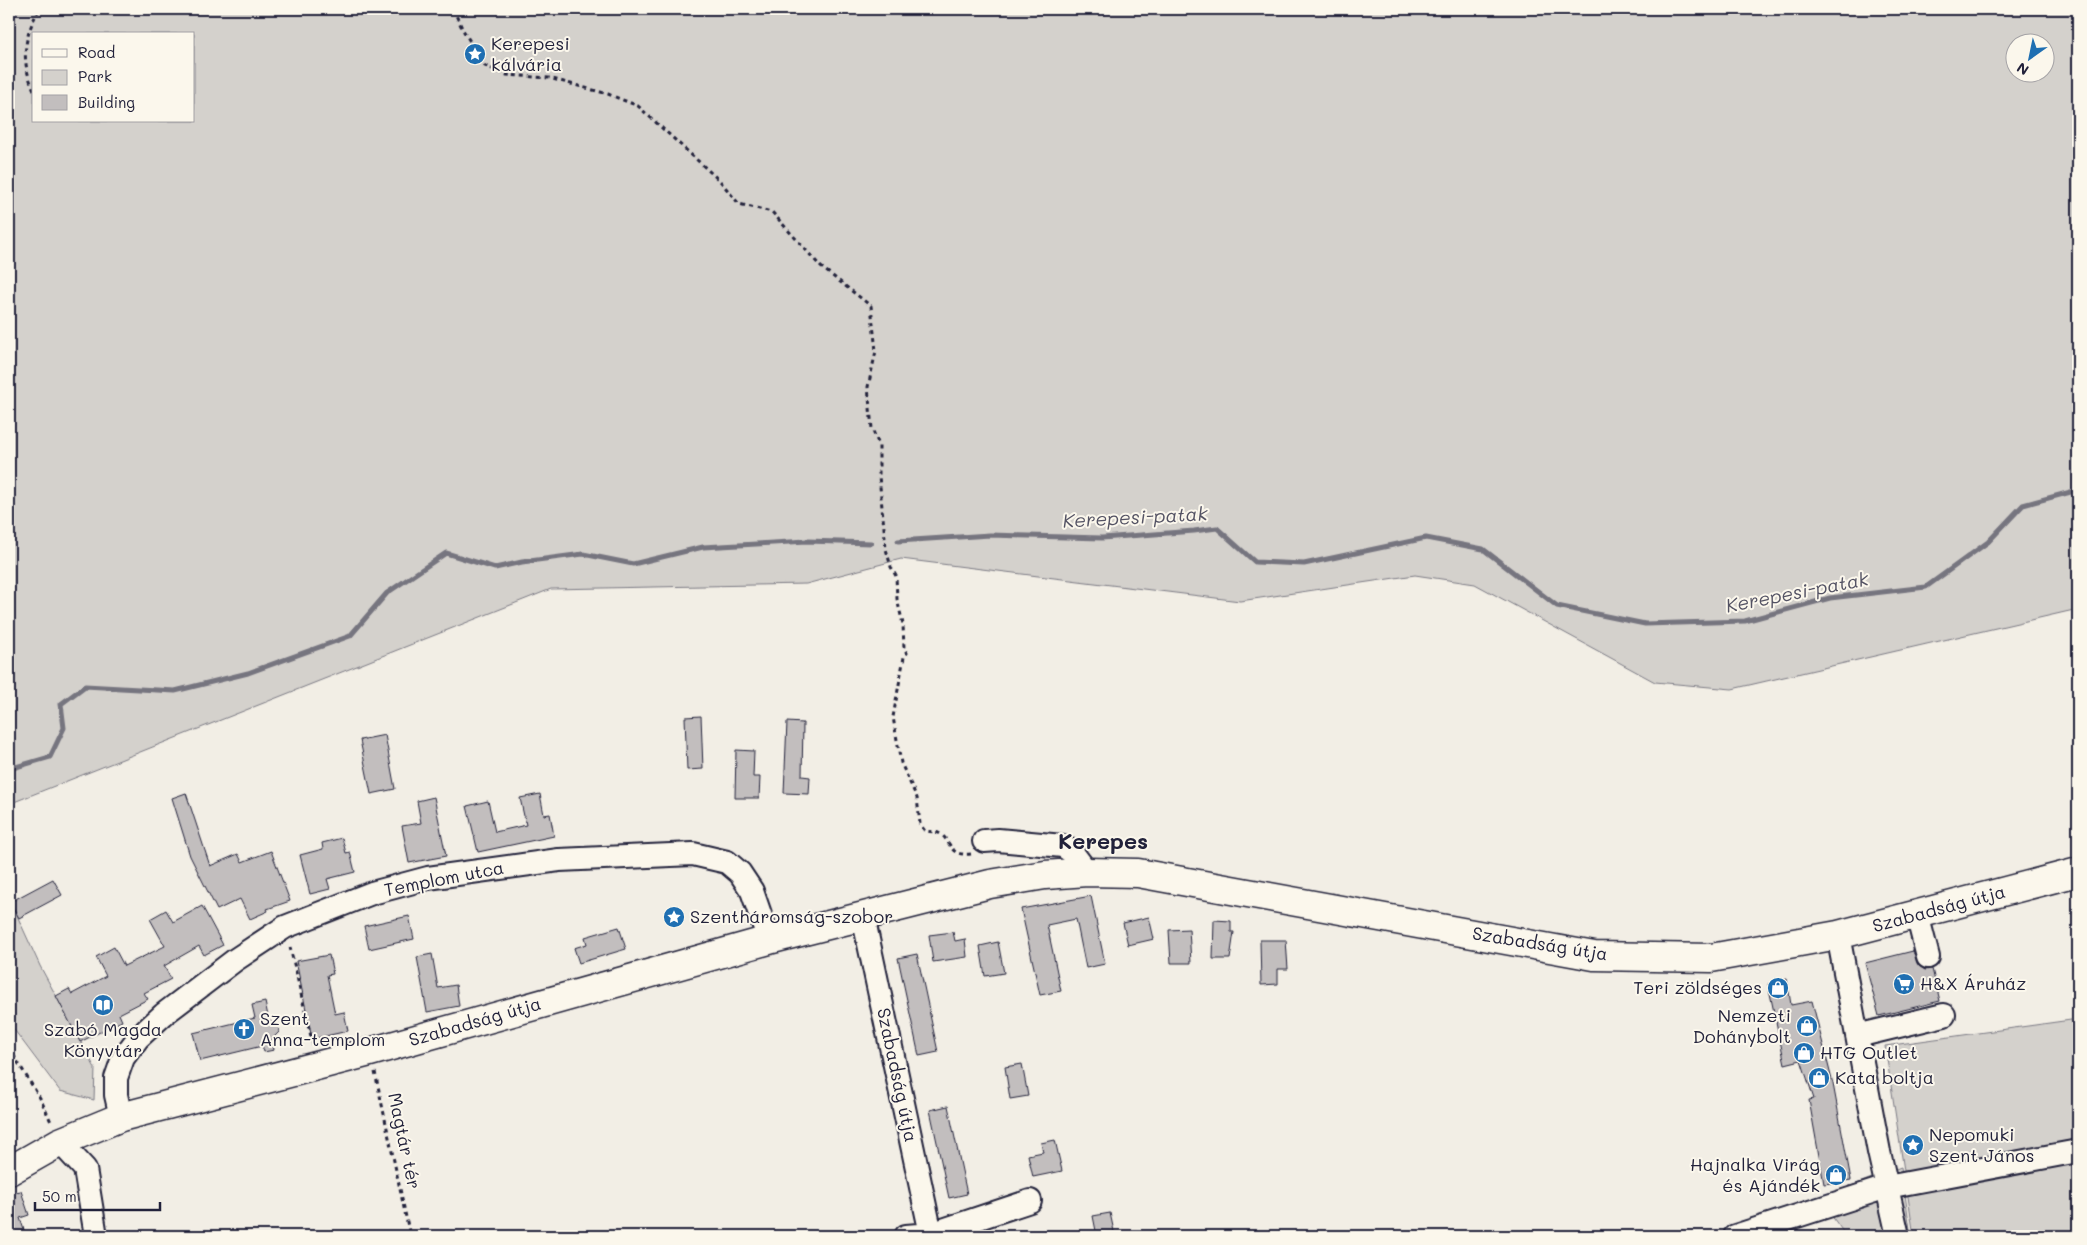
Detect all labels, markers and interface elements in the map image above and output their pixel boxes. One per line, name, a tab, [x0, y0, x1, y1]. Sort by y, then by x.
place label: Kerepesi kálvária	[491, 31, 570, 76]
legend	[32, 32, 195, 122]
north arrow	[2004, 32, 2054, 82]
text: Road	[78, 42, 115, 62]
place icon: Kerepesi kálvária	[463, 42, 487, 66]
text: N	[2013, 58, 2032, 80]
text: Park	[78, 66, 112, 86]
text: Building	[78, 92, 135, 112]
water label: Kerepesi-patak	[1062, 500, 1209, 533]
water label: Kerepesi-patak	[1723, 565, 1871, 618]
district label: Kerepes	[1058, 826, 1148, 855]
street label: Templom utca	[382, 855, 506, 901]
street label: Szabadság útja	[1870, 879, 2008, 937]
place label: Szentháromság-szobor	[690, 904, 893, 928]
place icon: Szentháromság-szobor	[662, 905, 686, 929]
street label: Szabadság útja	[1471, 920, 1610, 966]
place label: H&X Áruház	[1920, 971, 2026, 995]
supermarket icon: H&X Áruház	[1892, 972, 1916, 996]
place label: Teri zöldséges	[1633, 975, 1762, 999]
shop icon: Teri zöldséges	[1766, 976, 1790, 1000]
street label: Szabadság útja	[406, 991, 544, 1051]
library icon: Szabó Magda Könyvtár	[91, 993, 115, 1017]
place label: Nemzeti Dohánybolt	[1693, 1003, 1791, 1048]
street label: Szabadság útja	[872, 1005, 924, 1144]
place label: Szent Anna-templom	[260, 1006, 385, 1051]
shop icon: Nemzeti Dohánybolt	[1795, 1014, 1819, 1038]
place label: Szabó Magda Könyvtár	[44, 1017, 162, 1062]
church icon: Szent Anna-templom	[232, 1017, 256, 1041]
place label: HTG Outlet	[1820, 1040, 1918, 1064]
shop icon: HTG Outlet	[1792, 1041, 1816, 1065]
place label: Kata boltja	[1835, 1065, 1934, 1089]
shop icon: Kata boltja	[1807, 1066, 1831, 1090]
street label: Magtár tér	[383, 1090, 427, 1191]
place label: Nepomuki Szent János	[1929, 1122, 2034, 1167]
place icon: Nepomuki Szent János	[1901, 1133, 1925, 1157]
place label: Hajnalka Virág és Ajándék	[1690, 1152, 1820, 1197]
shop icon: Hajnalka Virág és Ajándék	[1824, 1163, 1848, 1187]
scale bar	[35, 1180, 160, 1212]
text: 50 m	[42, 1186, 77, 1206]

